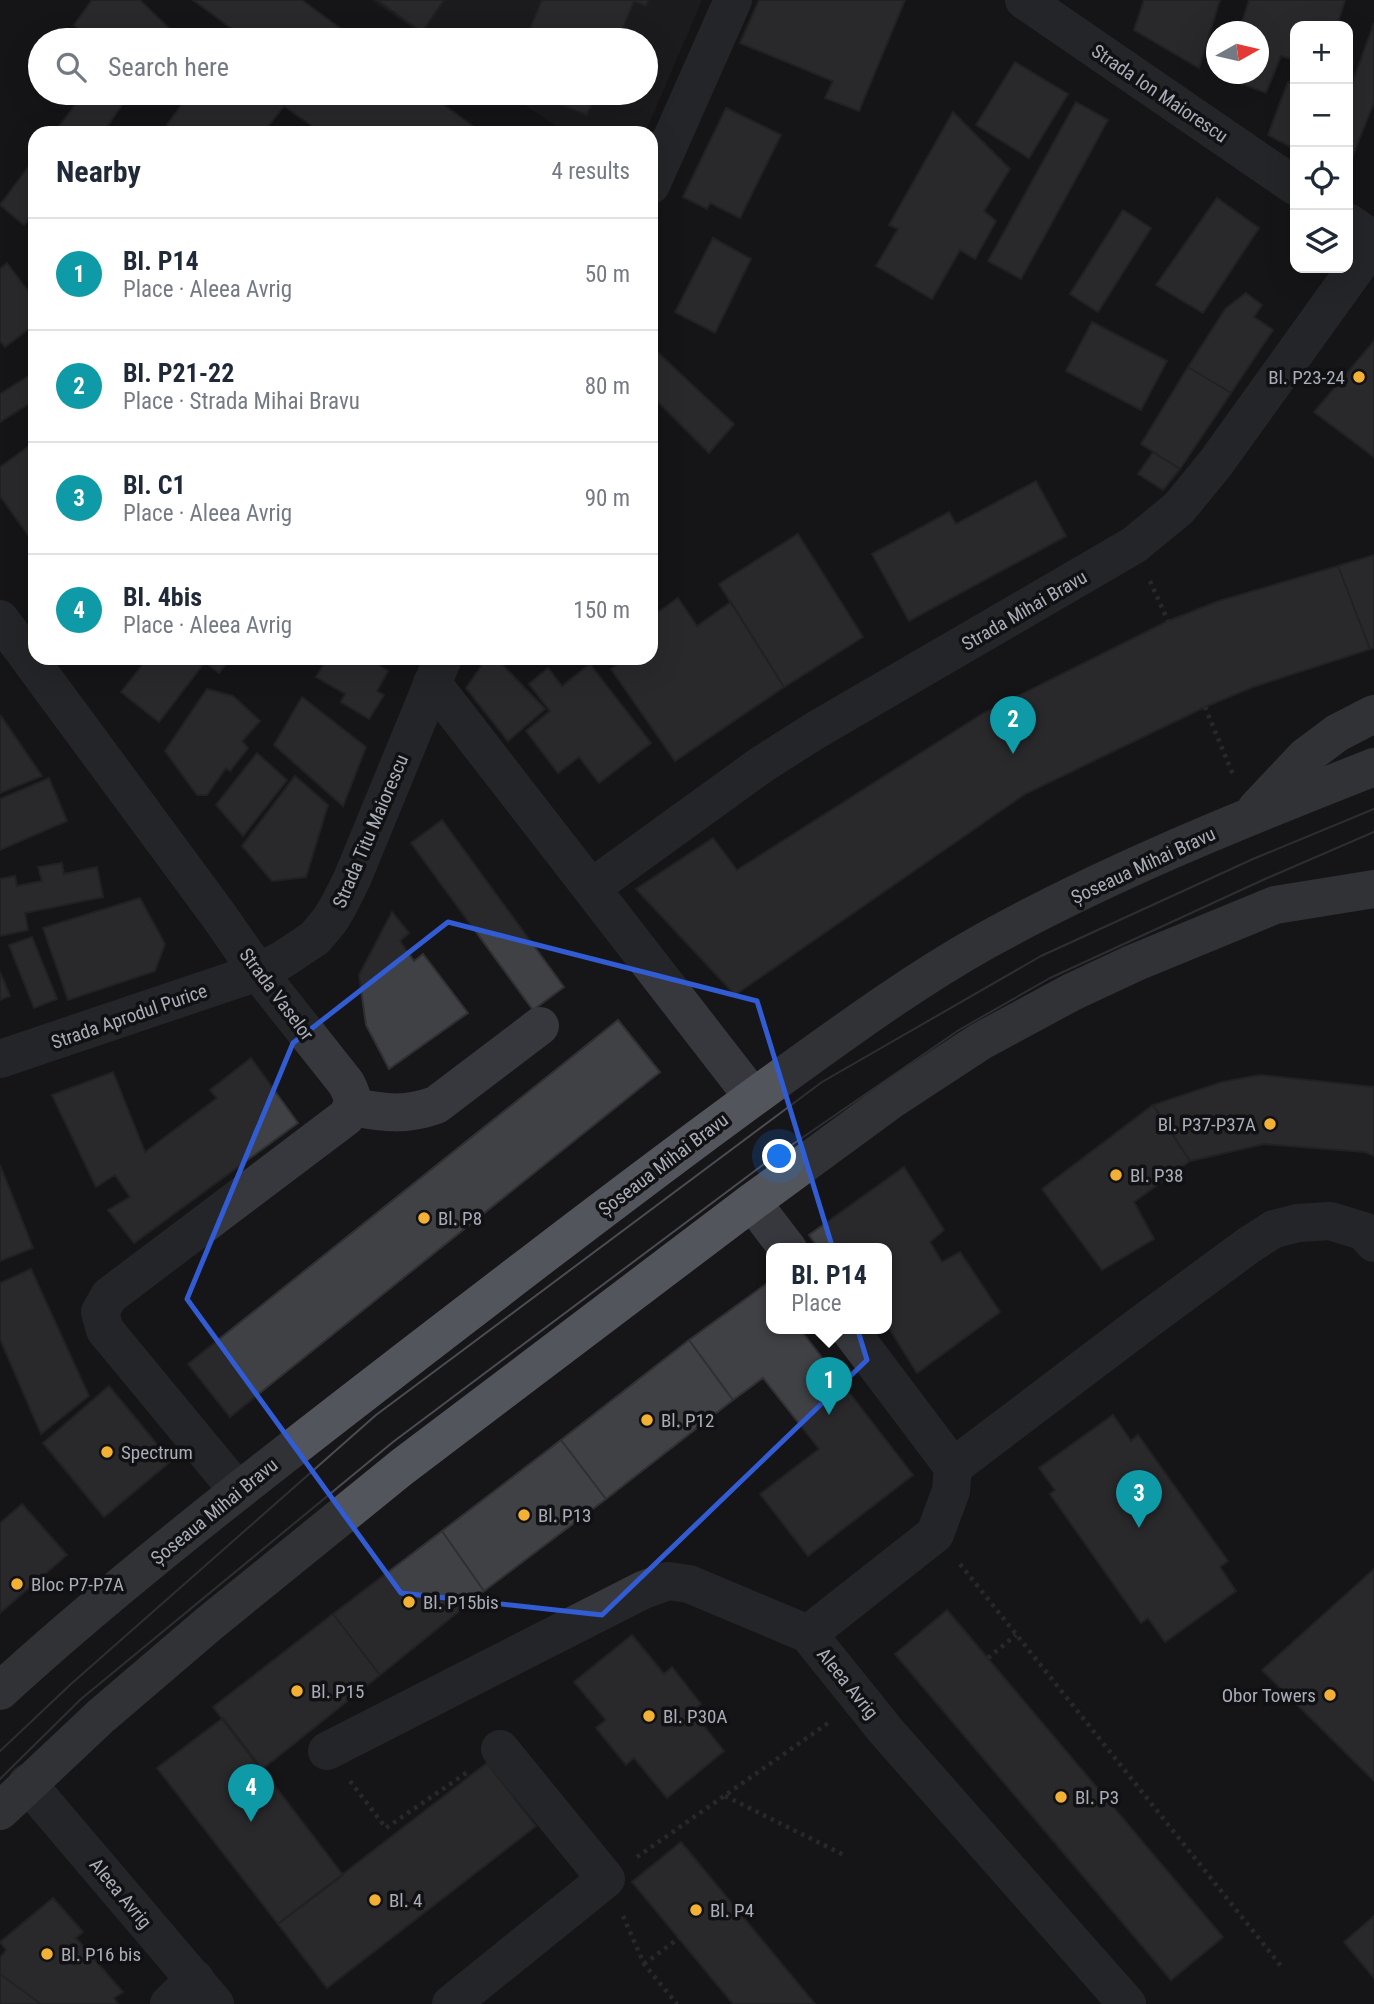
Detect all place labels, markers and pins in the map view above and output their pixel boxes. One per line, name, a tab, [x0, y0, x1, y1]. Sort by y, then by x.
place label: Bl. P23-24	[1268, 366, 1345, 389]
marker: Bl. P23-24	[1351, 369, 1367, 385]
pin: 2	[990, 696, 1036, 754]
place label: Bl. P37-P37A	[1158, 1113, 1256, 1136]
marker: Bl. P37-P37A	[1262, 1116, 1278, 1132]
place label: Bl. P38	[1130, 1164, 1183, 1187]
marker: Bl. P38	[1108, 1167, 1124, 1183]
place label: Bl. P8	[438, 1207, 482, 1230]
marker: Bl. P8	[416, 1210, 432, 1226]
pin: 1	[806, 1357, 852, 1415]
place label: Bl. P12	[661, 1409, 714, 1432]
marker: Bl. P12	[639, 1412, 655, 1428]
place label: Spectrum	[121, 1441, 193, 1464]
marker: Spectrum	[99, 1444, 115, 1460]
pin: 3	[1116, 1470, 1162, 1528]
place label: Bl. P13	[538, 1504, 591, 1527]
marker: Bl. P13	[516, 1507, 532, 1523]
place label: Bloc P7-P7A	[31, 1573, 124, 1596]
marker: Bloc P7-P7A	[9, 1576, 25, 1592]
place label: Bl. P15bis	[423, 1591, 499, 1614]
marker: Bl. P15bis	[401, 1594, 417, 1610]
place label: Bl. P15	[311, 1680, 364, 1703]
marker: Bl. P15	[289, 1683, 305, 1699]
place label: Obor Towers	[1222, 1684, 1316, 1707]
marker: Obor Towers	[1322, 1687, 1338, 1703]
place label: Bl. P30A	[663, 1705, 727, 1728]
marker: Bl. P30A	[641, 1708, 657, 1724]
pin: 4	[228, 1764, 274, 1822]
place label: Bl. P3	[1075, 1786, 1119, 1809]
marker: Bl. P3	[1053, 1789, 1069, 1805]
place label: Bl. 4	[389, 1889, 422, 1912]
marker: Bl. 4	[367, 1892, 383, 1908]
place label: Bl. P4	[710, 1899, 754, 1922]
marker: Bl. P4	[688, 1902, 704, 1918]
place label: Bl. P16 bis	[61, 1943, 141, 1966]
marker: Bl. P16 bis	[39, 1946, 55, 1962]

